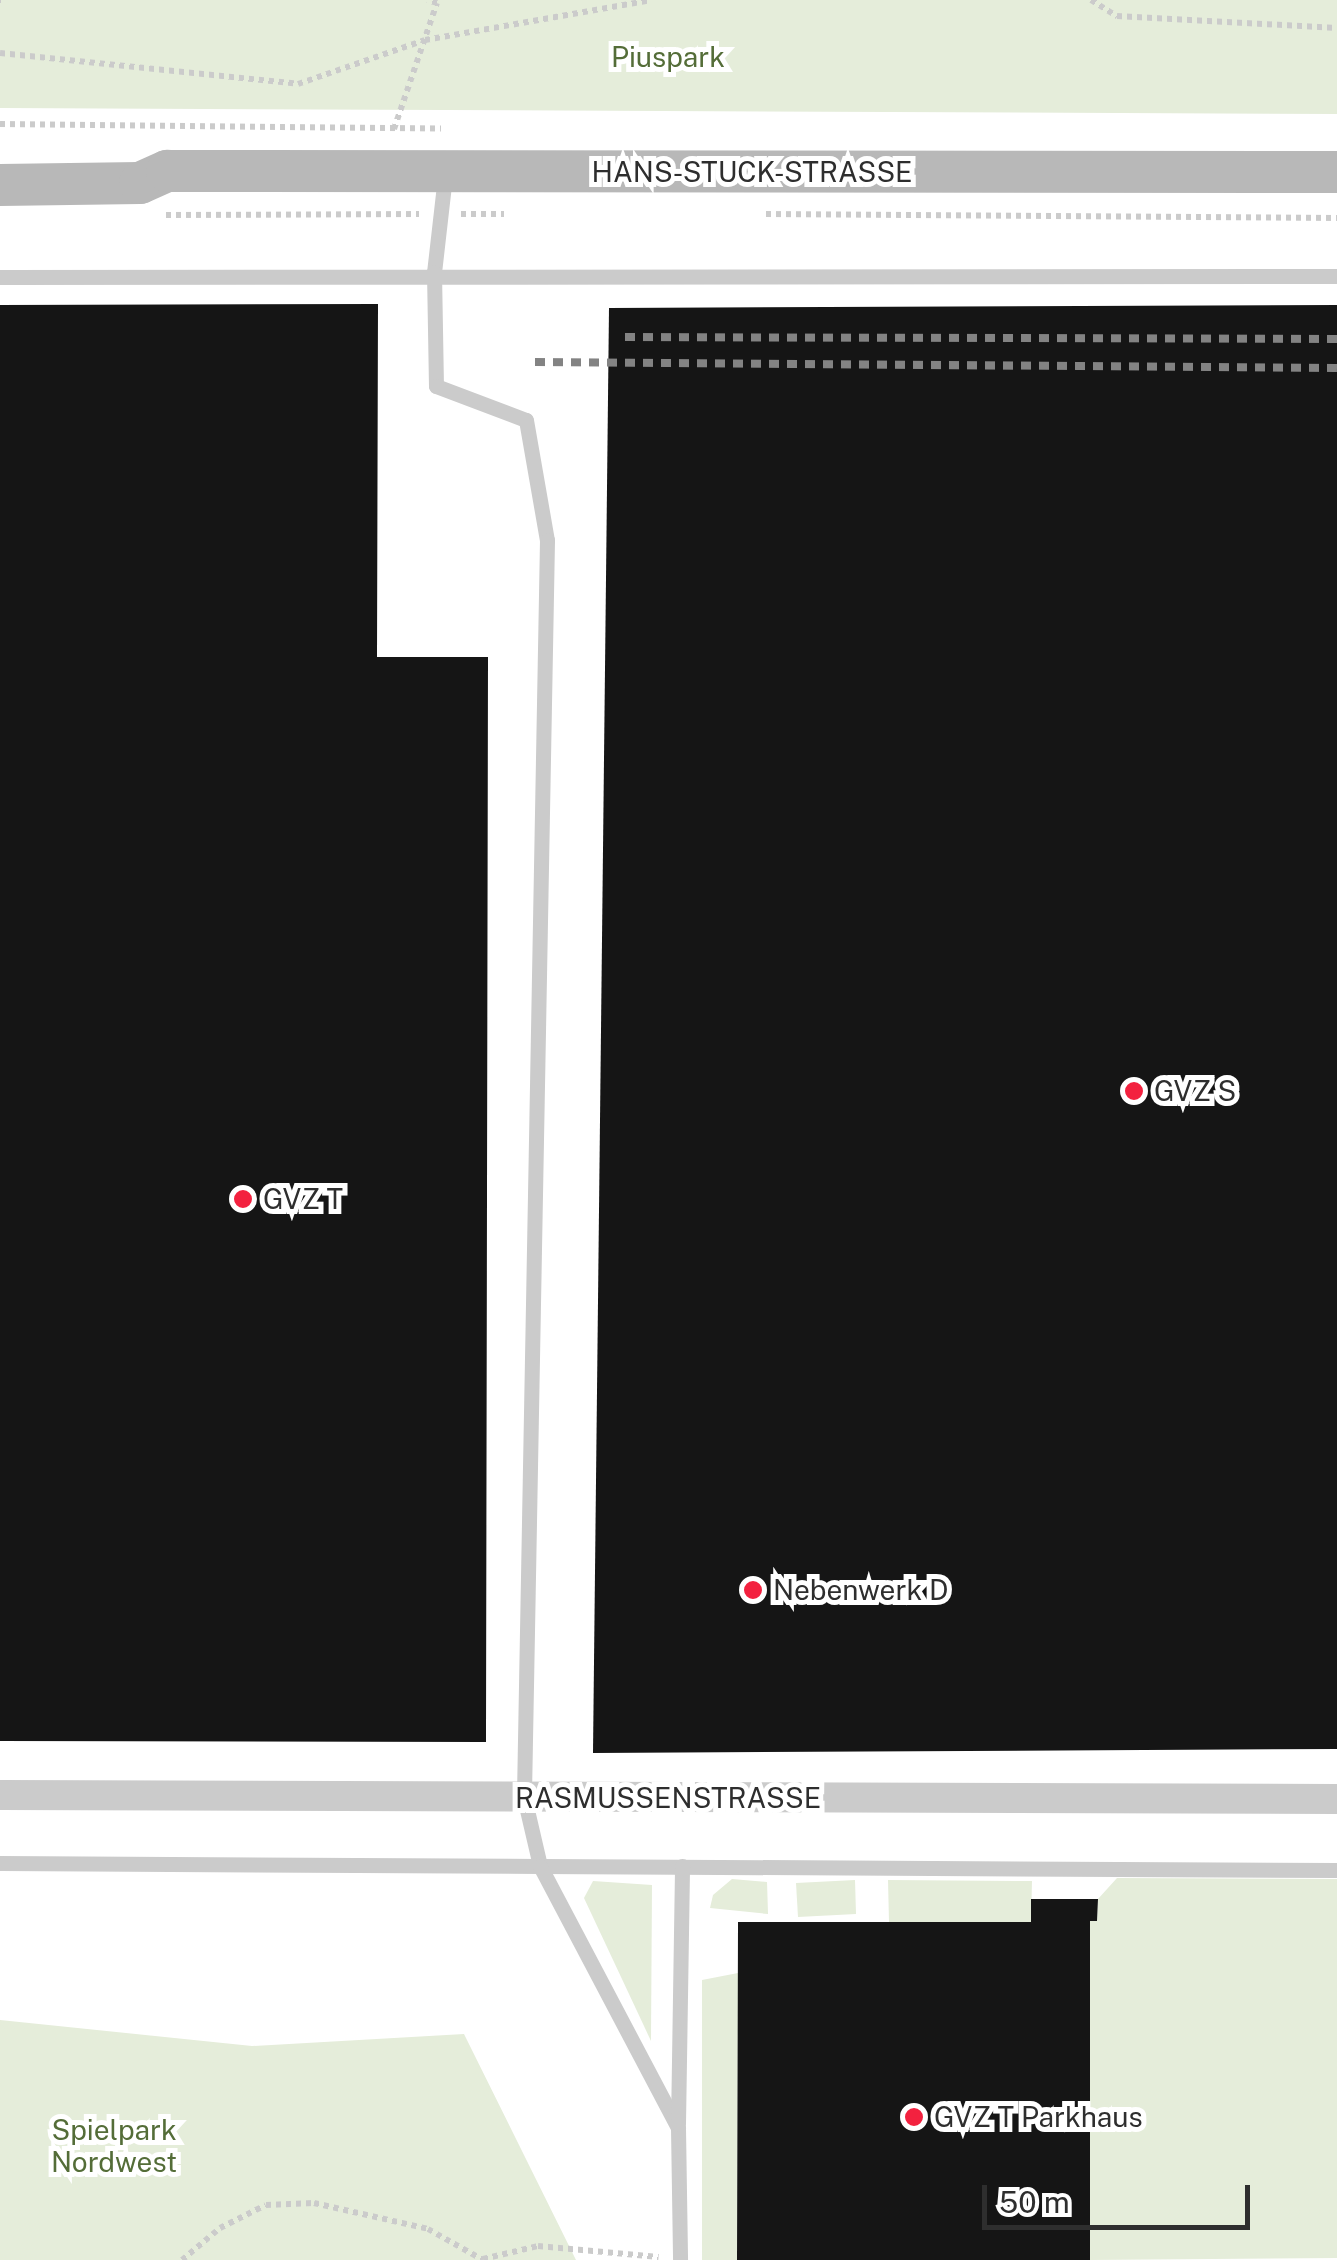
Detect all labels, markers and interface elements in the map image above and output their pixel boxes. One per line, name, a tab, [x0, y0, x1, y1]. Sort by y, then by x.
park label: Piuspark	[611, 40, 725, 74]
street label: HANS-STUCK-STRASSE	[592, 155, 912, 189]
place label: GVZ S	[1154, 1074, 1236, 1108]
marker: GVZ S	[1123, 1080, 1145, 1102]
place label: GVZ T	[263, 1182, 343, 1216]
marker: GVZ T	[232, 1188, 254, 1210]
place label: Nebenwerk D	[773, 1573, 948, 1607]
marker: Nebenwerk D	[742, 1579, 764, 1601]
street label: RASMUSSENSTRASSE	[515, 1781, 821, 1815]
place label: GVZ T Parkhaus	[934, 2100, 1143, 2134]
marker: GVZ T Parkhaus	[903, 2106, 925, 2128]
park label: Spielpark Nordwest	[51, 2113, 177, 2179]
scale bar	[987, 2165, 1254, 2227]
text: 50 m	[999, 2184, 1070, 2220]

